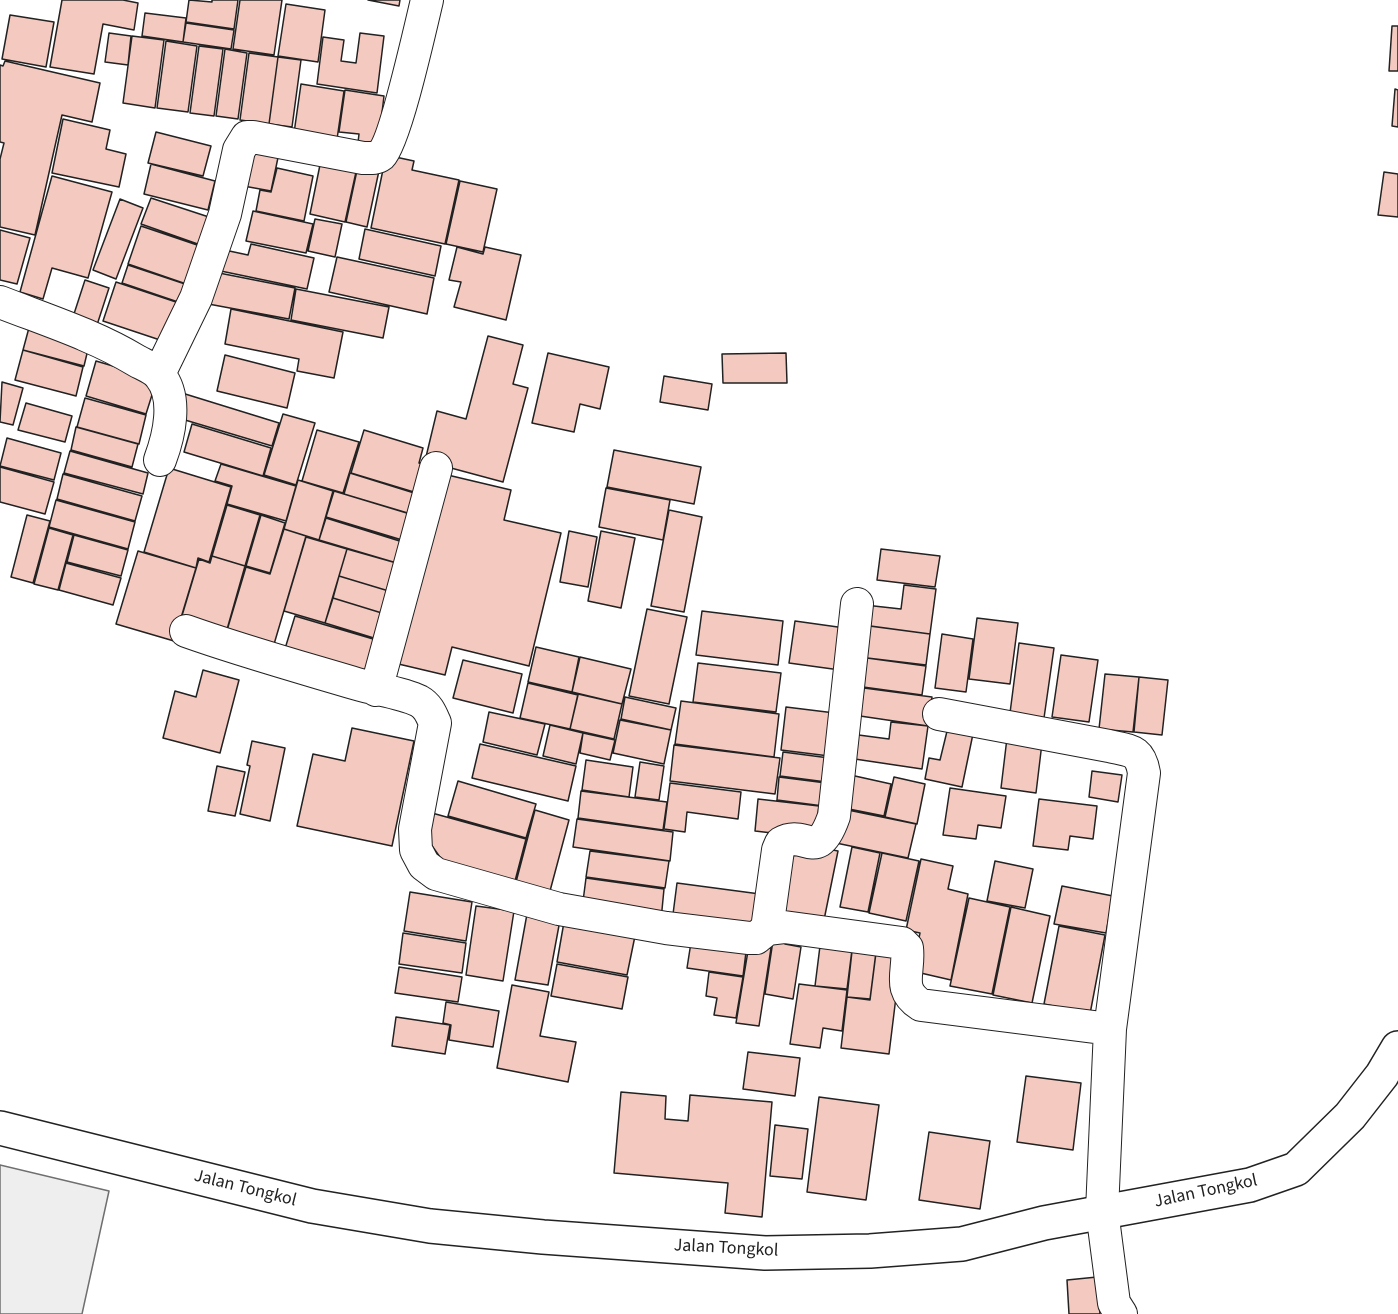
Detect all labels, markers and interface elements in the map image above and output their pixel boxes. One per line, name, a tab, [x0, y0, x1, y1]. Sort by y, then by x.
street label: Jalan Tongkol	[192, 1166, 298, 1212]
street label: Jalan Tongkol	[1152, 1171, 1260, 1213]
street label: Jalan Tongkol	[673, 1235, 779, 1263]

